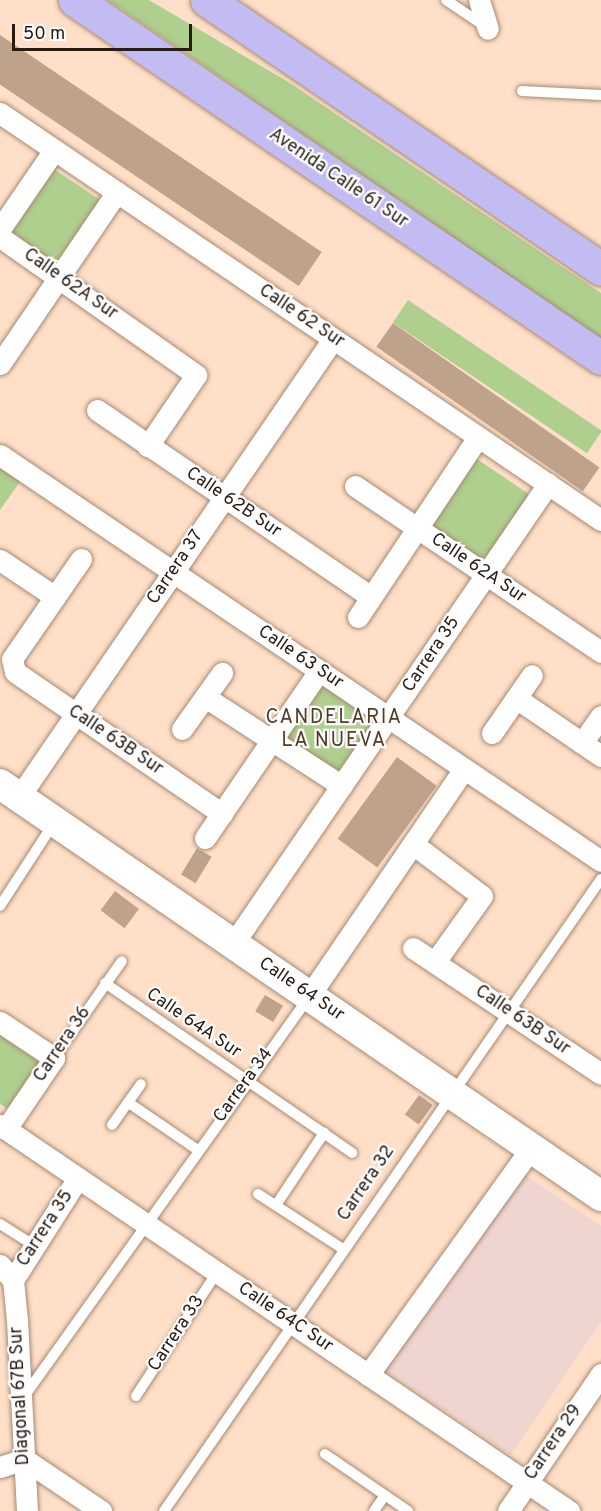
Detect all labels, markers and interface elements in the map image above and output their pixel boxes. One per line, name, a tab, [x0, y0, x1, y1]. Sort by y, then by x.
scale bar	[15, 12, 195, 50]
text: 50 m	[23, 23, 65, 46]
street label: Avenida Calle 61 Sur	[264, 124, 412, 234]
street label: Calle 62A Sur	[18, 244, 122, 326]
street label: Calle 62 Sur	[254, 281, 348, 353]
street label: Calle 62B Sur	[181, 463, 285, 543]
street label: Carrera 37	[143, 527, 209, 609]
street label: Calle 62A Sur	[426, 529, 530, 609]
street label: Carrera 35	[399, 613, 465, 697]
street label: Calle 63 Sur	[253, 622, 347, 694]
street label: Calle 63B Sur	[63, 701, 167, 781]
district label: CANDELARIA LA NUEVA	[265, 706, 403, 753]
street label: Calle 64 Sur	[254, 953, 348, 1027]
street label: Calle 63B Sur	[470, 981, 574, 1061]
street label: Calle 64A Sur	[141, 984, 245, 1064]
street label: Carrera 36	[30, 1003, 96, 1087]
street label: Carrera 34	[210, 1044, 278, 1128]
street label: Carrera 32	[334, 1142, 400, 1226]
street label: Carrera 35	[13, 1187, 79, 1271]
street label: Calle 64C Sur	[233, 1278, 337, 1358]
street label: Carrera 33	[144, 1292, 210, 1376]
street label: Diagonal 67B Sur	[7, 1326, 35, 1466]
street label: Carrera 29	[521, 1401, 587, 1485]

